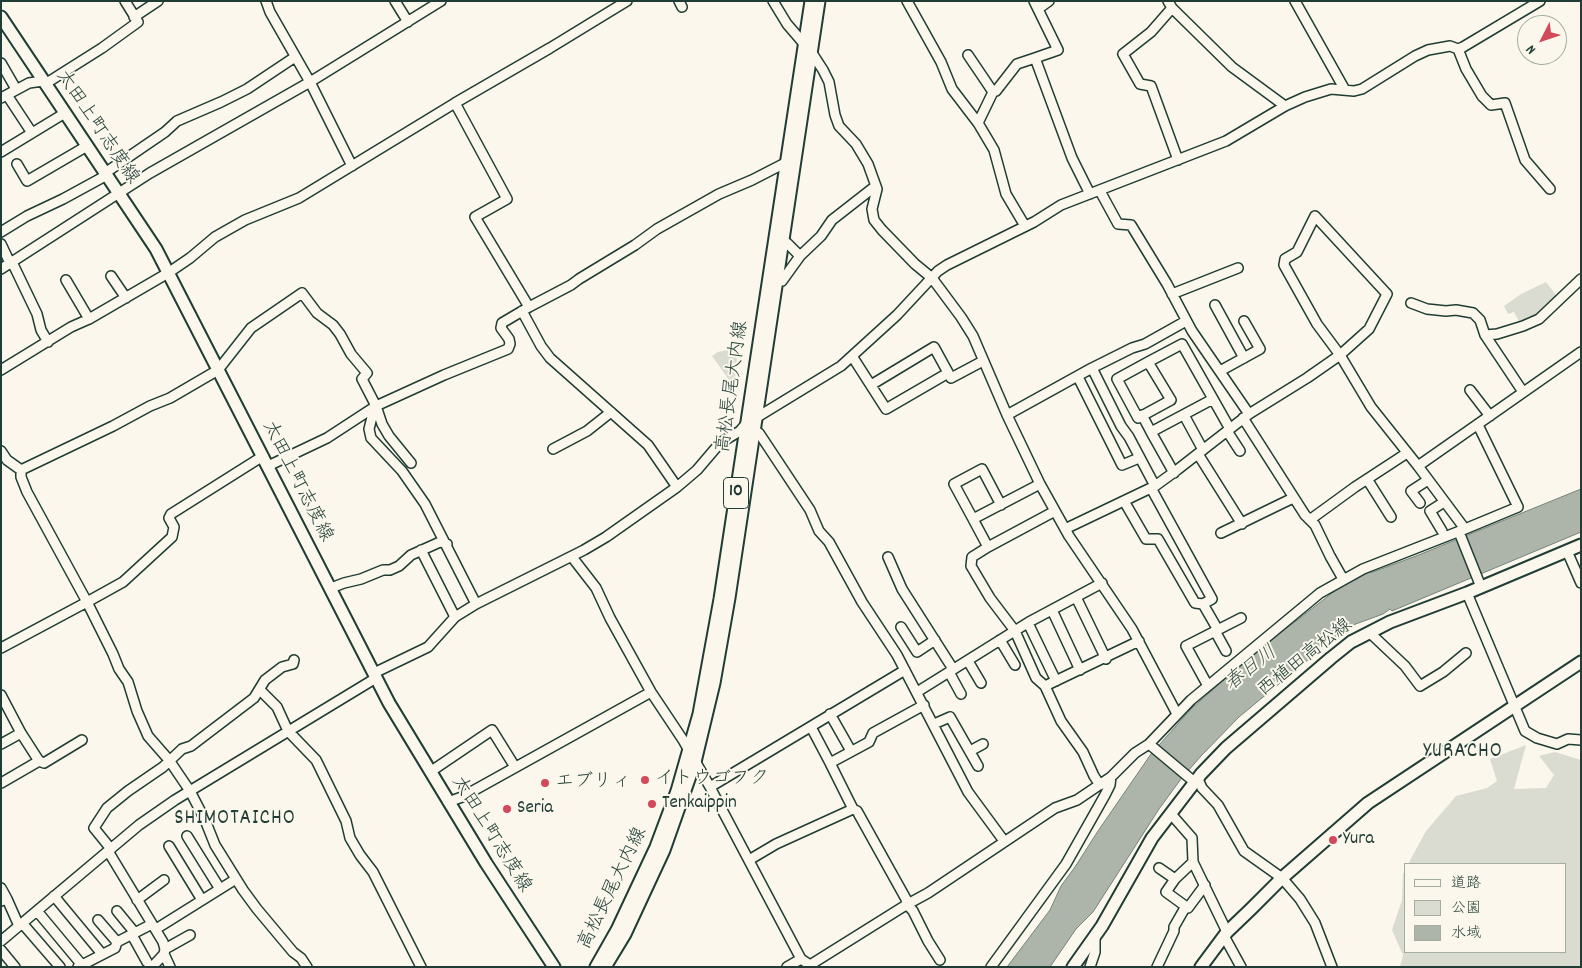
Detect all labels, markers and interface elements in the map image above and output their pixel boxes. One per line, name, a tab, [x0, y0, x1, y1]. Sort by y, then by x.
north arrow	[1517, 15, 1567, 65]
text: N	[1522, 40, 1541, 58]
street label: 太田上町志度線	[49, 66, 143, 190]
street label: 高松長尾大内線	[713, 320, 755, 454]
street label: 太田上町志度線	[256, 418, 336, 546]
road number: 10	[724, 478, 748, 508]
street label: 西植田高松線	[1254, 615, 1358, 703]
water label: 春日川	[1221, 642, 1283, 698]
district label: YURACHO	[1422, 740, 1504, 766]
place label: イトウゴフク	[655, 769, 769, 791]
place label: エブリィ	[555, 772, 631, 794]
street label: 太田上町志度線	[445, 773, 535, 897]
marker: イトウゴフク	[639, 774, 651, 786]
marker: エブリィ	[539, 777, 551, 789]
place label: Tenkaippin	[662, 793, 737, 815]
place label: Seria	[517, 798, 553, 820]
marker: Tenkaippin	[646, 798, 658, 810]
marker: Seria	[501, 803, 513, 815]
district label: SHIMOTAICHO	[173, 807, 297, 833]
street label: 高松長尾大内線	[575, 824, 653, 954]
place label: Yura	[1343, 829, 1374, 851]
marker: Yura	[1327, 834, 1339, 846]
legend	[1404, 863, 1567, 953]
text: 道路	[1451, 873, 1481, 895]
text: 公園	[1451, 898, 1481, 920]
text: 水域	[1451, 923, 1481, 945]

